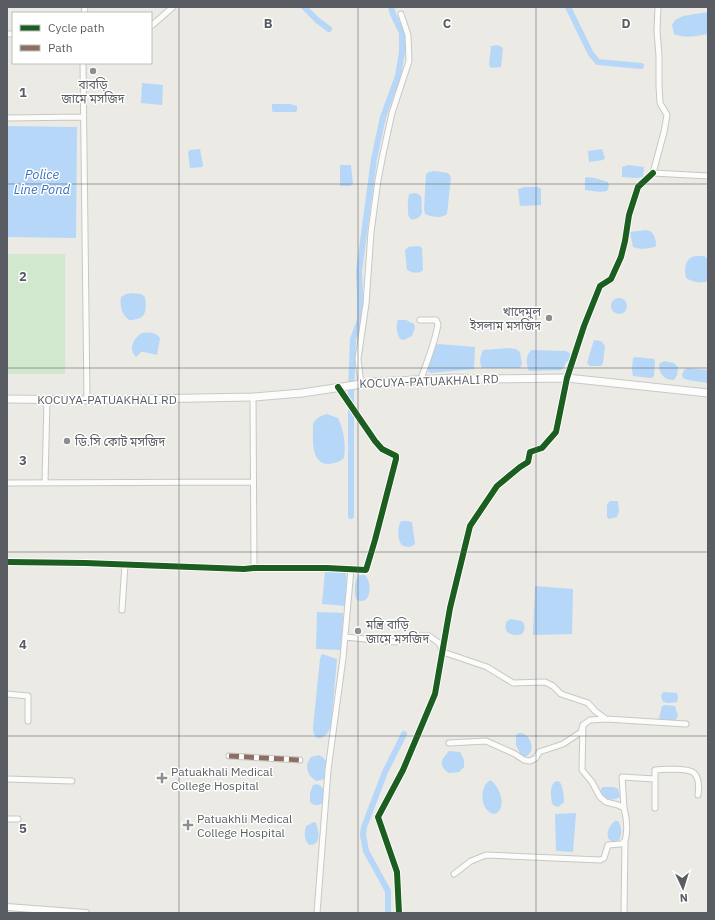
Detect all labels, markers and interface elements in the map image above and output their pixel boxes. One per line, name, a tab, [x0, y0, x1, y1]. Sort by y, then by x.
legend	[12, 12, 152, 64]
text: B	[264, 15, 273, 32]
text: C	[443, 15, 452, 32]
text: D	[621, 15, 631, 32]
text: Cycle path	[48, 20, 105, 35]
text: Path	[48, 40, 73, 55]
marker: বাবড়ি জামে মসজিদ	[88, 66, 98, 76]
place label: বাবড়ি জামে মসজিদ	[60, 77, 125, 106]
text: 1	[19, 84, 27, 101]
water label: Police Line Pond	[14, 166, 71, 198]
text: 2	[19, 268, 27, 285]
place label: খাদেমুল ইসলাম মসজিদ	[469, 304, 541, 333]
marker: খাদেমুল ইসলাম মসজিদ	[544, 313, 554, 323]
street label: KOCUYA-PATUAKHALI RD	[359, 371, 499, 391]
street label: KOCUYA-PATUAKHALI RD	[37, 392, 177, 407]
place label: ডি.সি কোট মসজিদ	[74, 434, 165, 449]
marker: ডি.সি কোট মসজিদ	[62, 436, 72, 446]
text: 3	[19, 452, 27, 469]
place label: মন্ত্রি বাড়ি জামে মসজিদ	[365, 617, 429, 646]
marker: মন্ত্রি বাড়ি জামে মসজিদ	[353, 626, 363, 636]
text: 4	[19, 636, 27, 653]
place label: Patuakhali Medical College Hospital	[171, 764, 273, 793]
marker: Patuakhali Medical College Hospital	[156, 772, 168, 784]
place label: Patuakhli Medical College Hospital	[197, 811, 292, 840]
marker: Patuakhli Medical College Hospital	[182, 819, 194, 831]
text: 5	[19, 820, 27, 837]
north arrow	[663, 868, 703, 908]
text: N	[679, 891, 688, 905]

